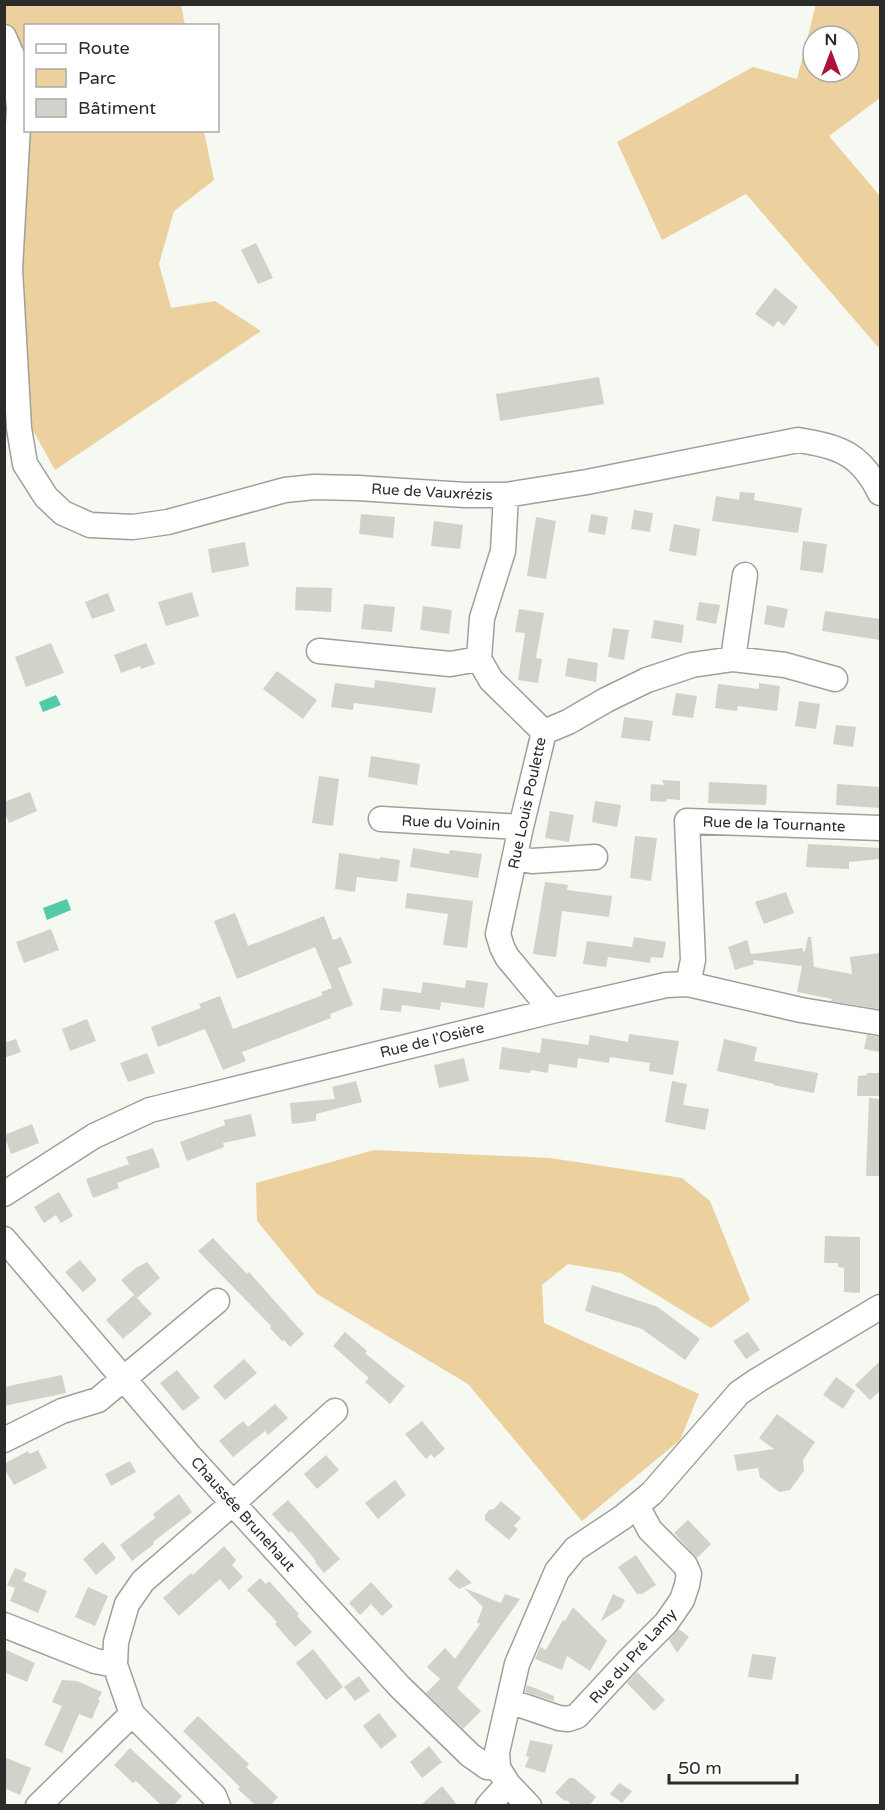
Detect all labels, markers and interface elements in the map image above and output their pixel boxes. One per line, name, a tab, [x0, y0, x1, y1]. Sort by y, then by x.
legend	[24, 24, 219, 132]
north arrow	[801, 24, 861, 84]
text: N	[825, 30, 837, 50]
text: Route	[78, 37, 130, 59]
text: Parc	[78, 67, 116, 89]
text: Bâtiment	[78, 97, 156, 119]
street label: Rue de Vauxrézis	[371, 480, 493, 504]
street label: Rue Louis Poulette	[504, 736, 550, 870]
street label: Rue du Voinin	[401, 811, 501, 835]
street label: Rue de la Tournante	[702, 813, 846, 835]
street label: Rue de l'Osière	[378, 1018, 486, 1062]
street label: Chaussée Brunehaut	[187, 1453, 299, 1575]
street label: Rue du Pré Lamy	[586, 1605, 680, 1707]
scale bar	[669, 1747, 796, 1785]
text: 50 m	[678, 1757, 722, 1779]

